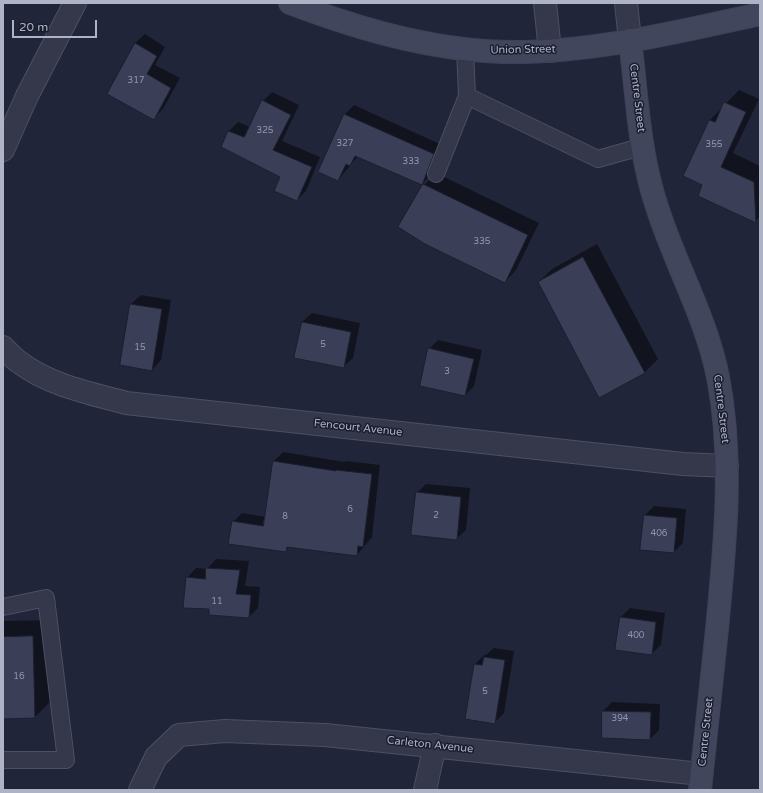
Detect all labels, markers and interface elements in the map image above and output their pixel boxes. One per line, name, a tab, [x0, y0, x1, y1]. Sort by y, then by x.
scale bar	[14, 12, 99, 38]
text: 20 m	[19, 20, 48, 34]
street label: Union Street	[490, 43, 556, 57]
street label: Centre Street	[626, 63, 648, 133]
house number: 317	[128, 76, 144, 86]
house number: 325	[257, 126, 273, 136]
house number: 327	[337, 139, 353, 149]
house number: 355	[706, 140, 722, 150]
house number: 333	[403, 157, 419, 167]
house number: 335	[474, 237, 490, 247]
house number: 5	[320, 340, 326, 350]
house number: 15	[134, 343, 146, 353]
house number: 3	[444, 367, 450, 377]
street label: Centre Street	[710, 374, 732, 444]
street label: Fencourt Avenue	[313, 417, 403, 439]
house number: 6	[347, 505, 353, 515]
house number: 2	[433, 511, 439, 521]
house number: 8	[282, 512, 288, 522]
house number: 406	[651, 529, 667, 539]
house number: 11	[211, 597, 223, 607]
house number: 400	[628, 631, 644, 641]
house number: 16	[13, 672, 25, 682]
house number: 5	[482, 687, 488, 697]
street label: Centre Street	[696, 697, 716, 767]
house number: 394	[612, 714, 628, 724]
street label: Carleton Avenue	[386, 734, 474, 756]

